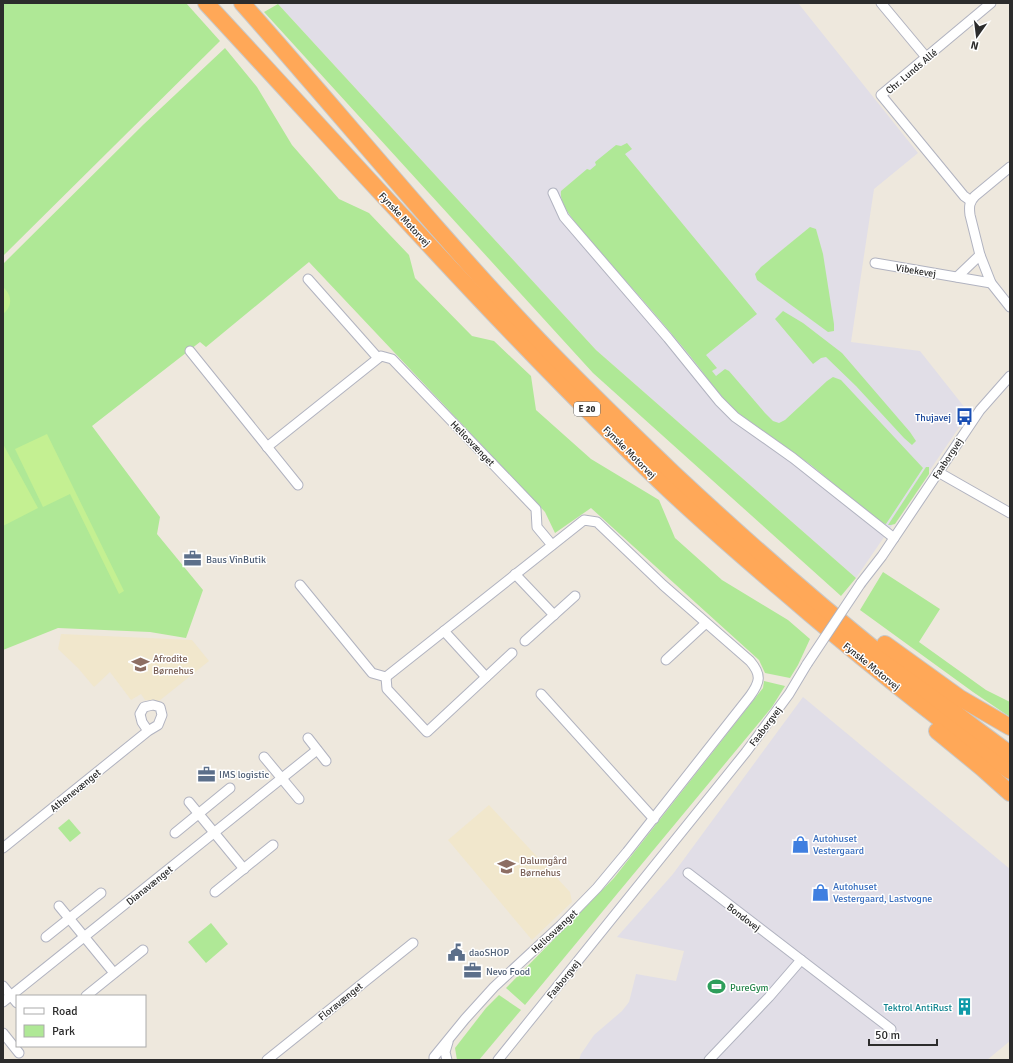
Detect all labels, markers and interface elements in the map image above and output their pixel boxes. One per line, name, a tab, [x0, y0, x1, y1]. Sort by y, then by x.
north arrow	[957, 16, 997, 56]
text: N	[969, 38, 980, 52]
street label: Chr. Lunds Allé	[883, 47, 940, 97]
street label: Fynske Motorvej	[376, 190, 433, 249]
street label: Vibekevej	[895, 262, 937, 280]
road number: E 20	[574, 402, 600, 416]
bus stop icon: Thujavej	[954, 407, 974, 427]
place label: Thujavej	[915, 412, 951, 424]
street label: Heliosvænget	[448, 418, 497, 469]
street label: Fynske Motorvej	[600, 424, 658, 482]
street label: Faaborgvej	[930, 436, 966, 481]
office icon: Baus VinButik	[183, 549, 203, 569]
place label: Baus VinButik	[206, 554, 266, 566]
street label: Fynske Motorvej	[841, 640, 902, 693]
place label: Afrodite Børnehus	[153, 653, 194, 677]
school or university icon: Afrodite Børnehus	[130, 654, 150, 674]
street label: Faaborgvej	[747, 704, 785, 749]
office icon: IMS logistic	[196, 764, 216, 784]
street label: Athenevænget	[48, 766, 104, 815]
place label: IMS logistic	[219, 769, 269, 781]
place label: Autohuset Vestergaard	[813, 833, 864, 857]
shop icon: Autohuset Vestergaard	[790, 834, 810, 854]
place label: Dalumgård Børnehus	[520, 855, 567, 879]
school or university icon: Dalumgård Børnehus	[497, 856, 517, 876]
street label: Dianavænget	[124, 863, 176, 908]
place label: Autohuset Vestergaard, Lastvogne	[833, 881, 932, 905]
shop icon: Autohuset Vestergaard, Lastvogne	[810, 882, 830, 902]
street label: Bondovej	[724, 901, 763, 935]
street label: Heliosvænget	[529, 907, 581, 956]
public building icon: daoSHOP	[446, 942, 466, 962]
place label: daoSHOP	[469, 947, 509, 959]
street label: Faaborgvej	[544, 958, 583, 1001]
office icon: Nevo Food	[463, 961, 483, 981]
place label: Nevo Food	[486, 966, 530, 978]
sports icon: PureGym	[707, 977, 727, 997]
street label: Floravænget	[316, 980, 366, 1023]
place label: PureGym	[730, 982, 769, 994]
legend	[16, 995, 146, 1047]
building icon: Tektrol AntiRust	[955, 997, 975, 1017]
place label: Tektrol AntiRust	[884, 1002, 952, 1014]
text: Road	[52, 1004, 78, 1019]
scale bar	[869, 1021, 937, 1047]
text: Park	[52, 1024, 75, 1039]
text: 50 m	[875, 1028, 900, 1043]

